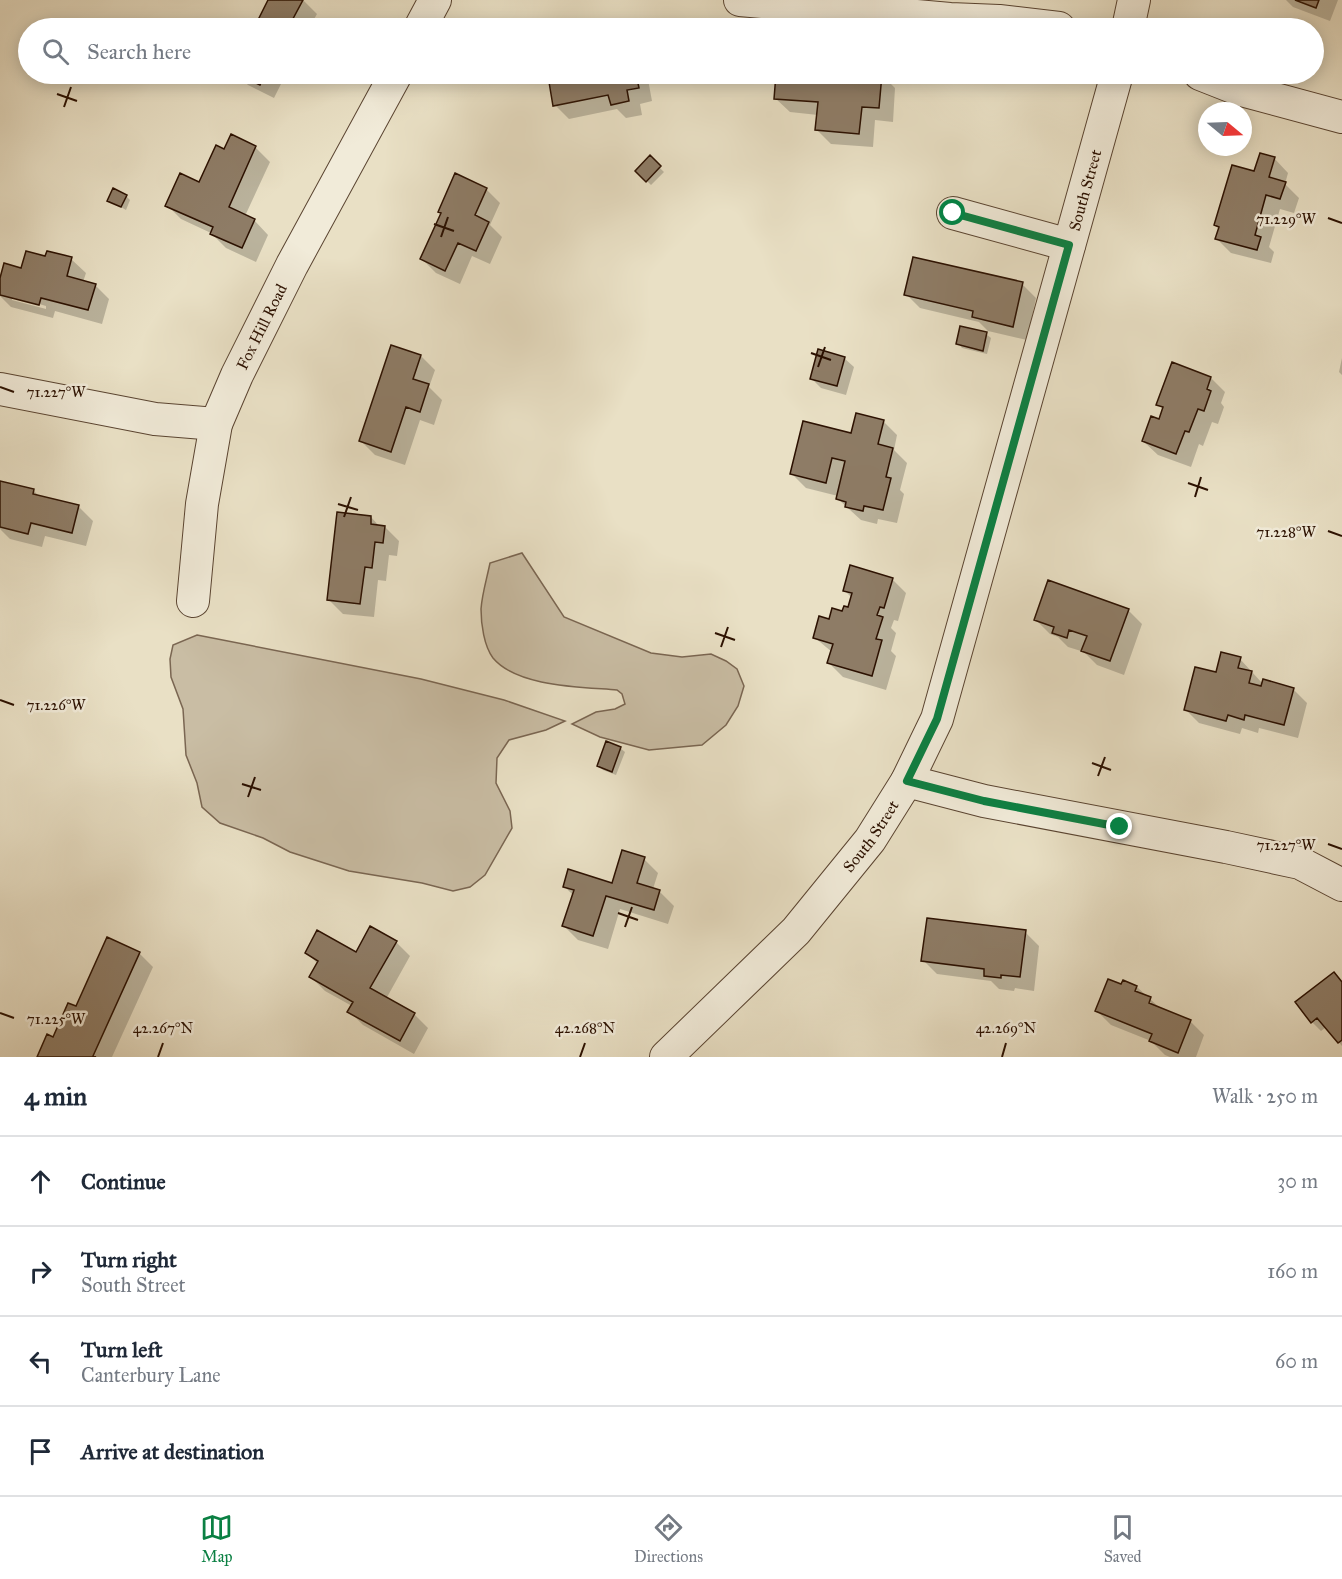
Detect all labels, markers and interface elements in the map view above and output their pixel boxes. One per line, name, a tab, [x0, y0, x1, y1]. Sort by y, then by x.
search box	[18, 18, 1324, 84]
icon: search	[39, 35, 72, 68]
text: Search here	[87, 38, 191, 65]
north arrow	[1198, 102, 1252, 156]
street label: South Street	[1065, 147, 1106, 233]
route start	[939, 199, 965, 225]
text: 71.229°W	[1256, 210, 1317, 228]
street label: Fox Hill Road	[232, 281, 291, 373]
text: 71.227°W	[26, 383, 86, 401]
text: 71.228°W	[1256, 523, 1316, 541]
text: 71.226°W	[26, 696, 86, 714]
street label: South Street	[839, 796, 903, 876]
route end	[1106, 813, 1132, 839]
text: 71.227°W	[1256, 836, 1316, 854]
text: 71.225°W	[27, 1010, 86, 1028]
text: 42.267°N	[133, 1019, 193, 1037]
text: 42.268°N	[555, 1019, 615, 1037]
text: 42.269°N	[976, 1019, 1037, 1037]
text: 4 min	[24, 1080, 87, 1112]
text: Walk · 250 m	[1212, 1084, 1318, 1108]
icon: ahead	[24, 1165, 57, 1198]
text: Continue	[81, 1168, 166, 1195]
text: 30 m	[1277, 1169, 1318, 1193]
text: Turn right	[81, 1246, 177, 1273]
icon: right	[24, 1255, 57, 1288]
text: 160 m	[1267, 1259, 1318, 1283]
text: South Street	[81, 1273, 186, 1297]
text: Turn left	[81, 1336, 163, 1363]
icon: left	[24, 1345, 57, 1378]
text: 60 m	[1275, 1349, 1318, 1373]
text: Canterbury Lane	[81, 1363, 221, 1387]
icon: arrive	[24, 1435, 57, 1468]
text: Arrive at destination	[81, 1438, 264, 1465]
tab: Map	[200, 1511, 233, 1566]
tab: Directions	[634, 1511, 703, 1566]
tab: Saved	[1104, 1511, 1142, 1566]

